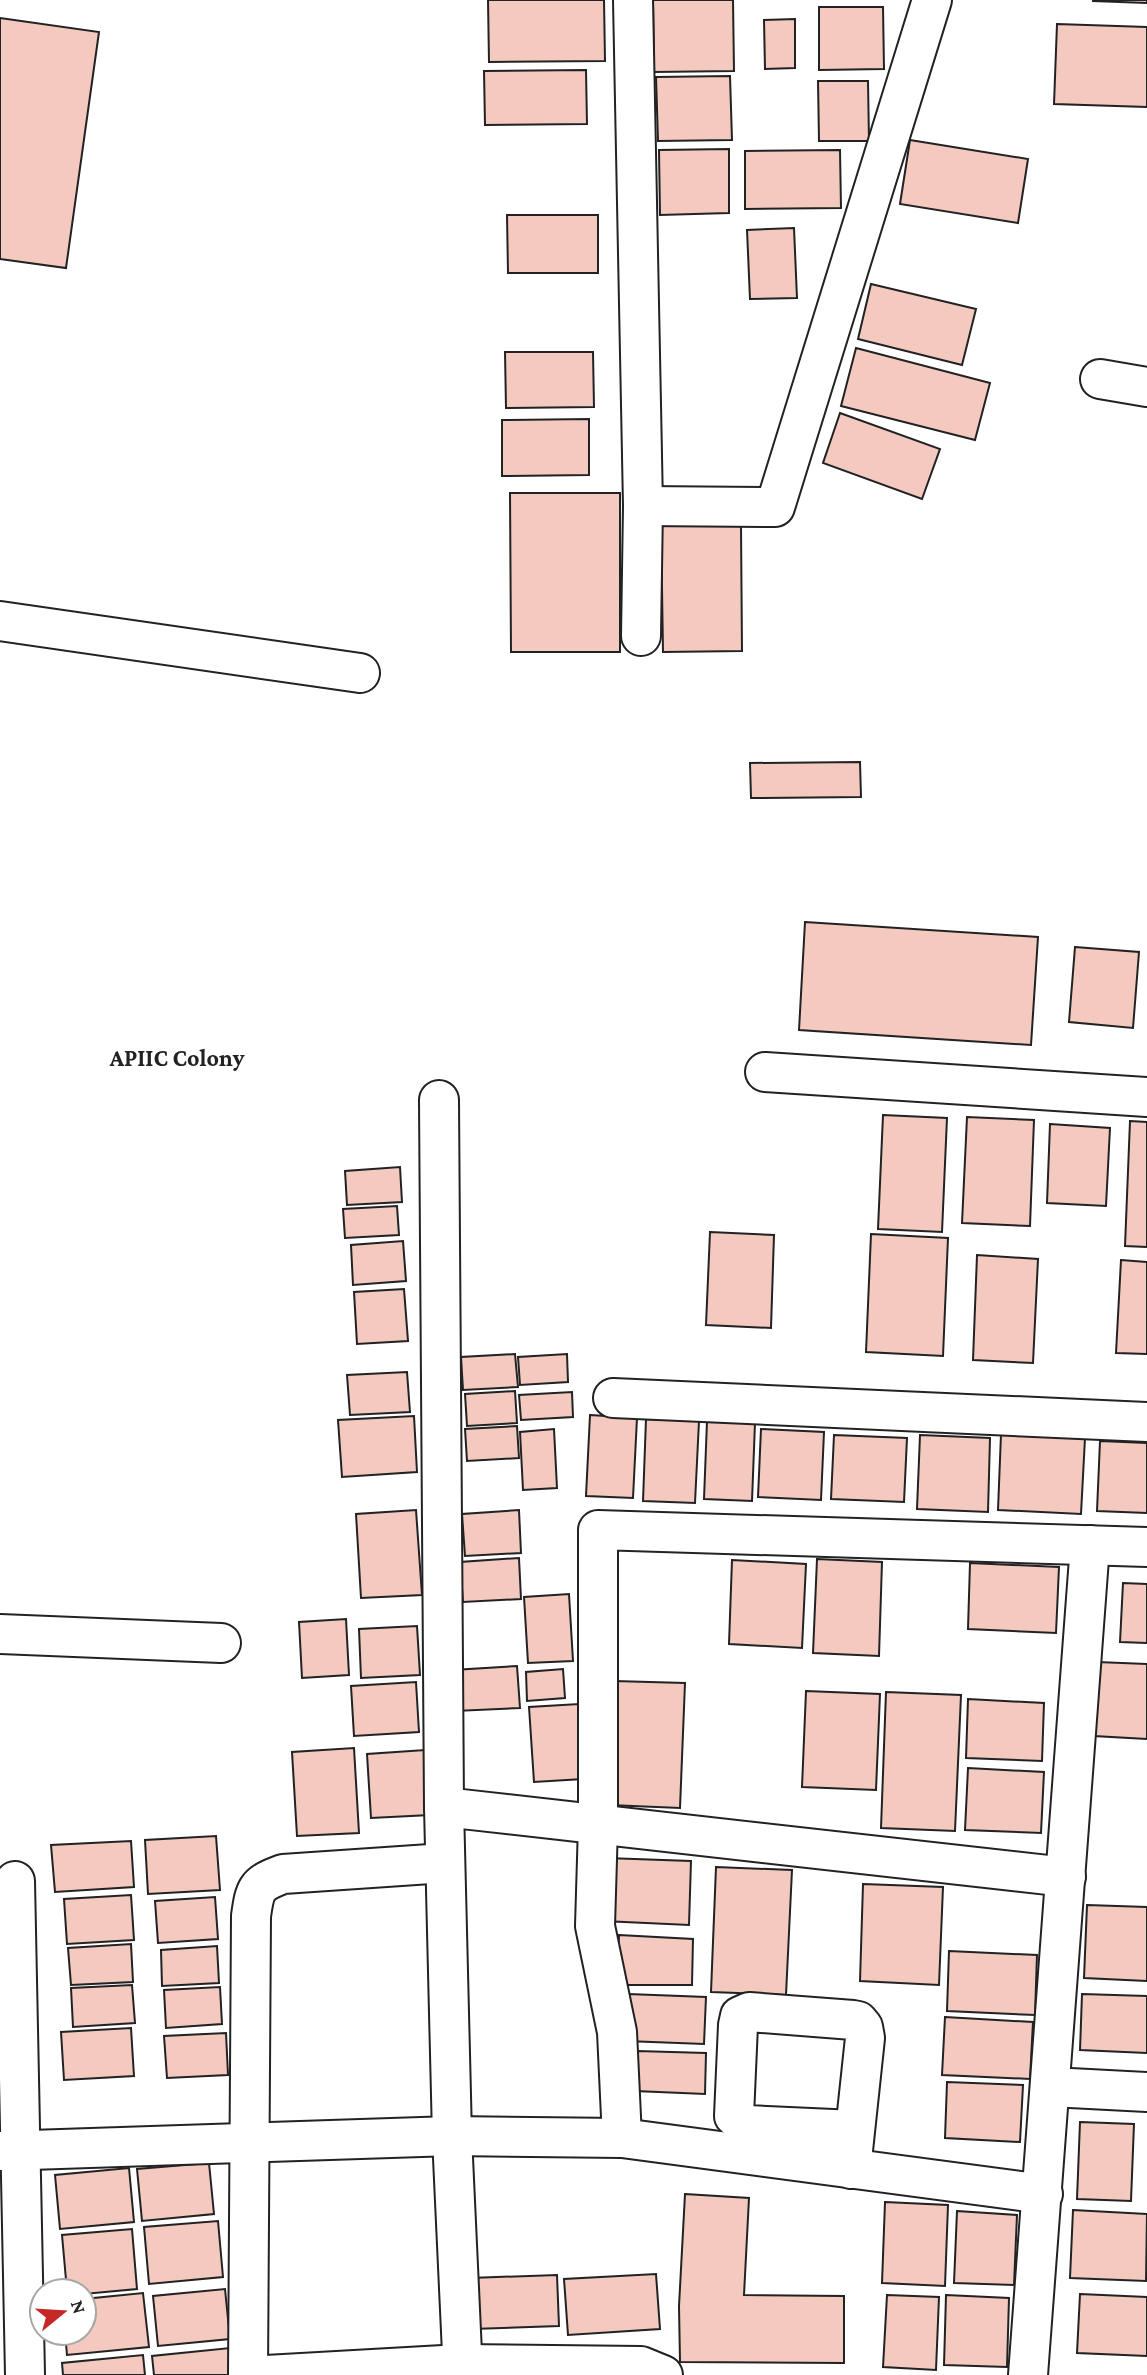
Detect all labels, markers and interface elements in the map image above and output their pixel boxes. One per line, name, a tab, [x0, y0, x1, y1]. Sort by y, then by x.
district label: APIIC Colony	[109, 1044, 245, 1071]
north arrow	[28, 2277, 98, 2347]
text: N	[67, 2297, 91, 2316]

